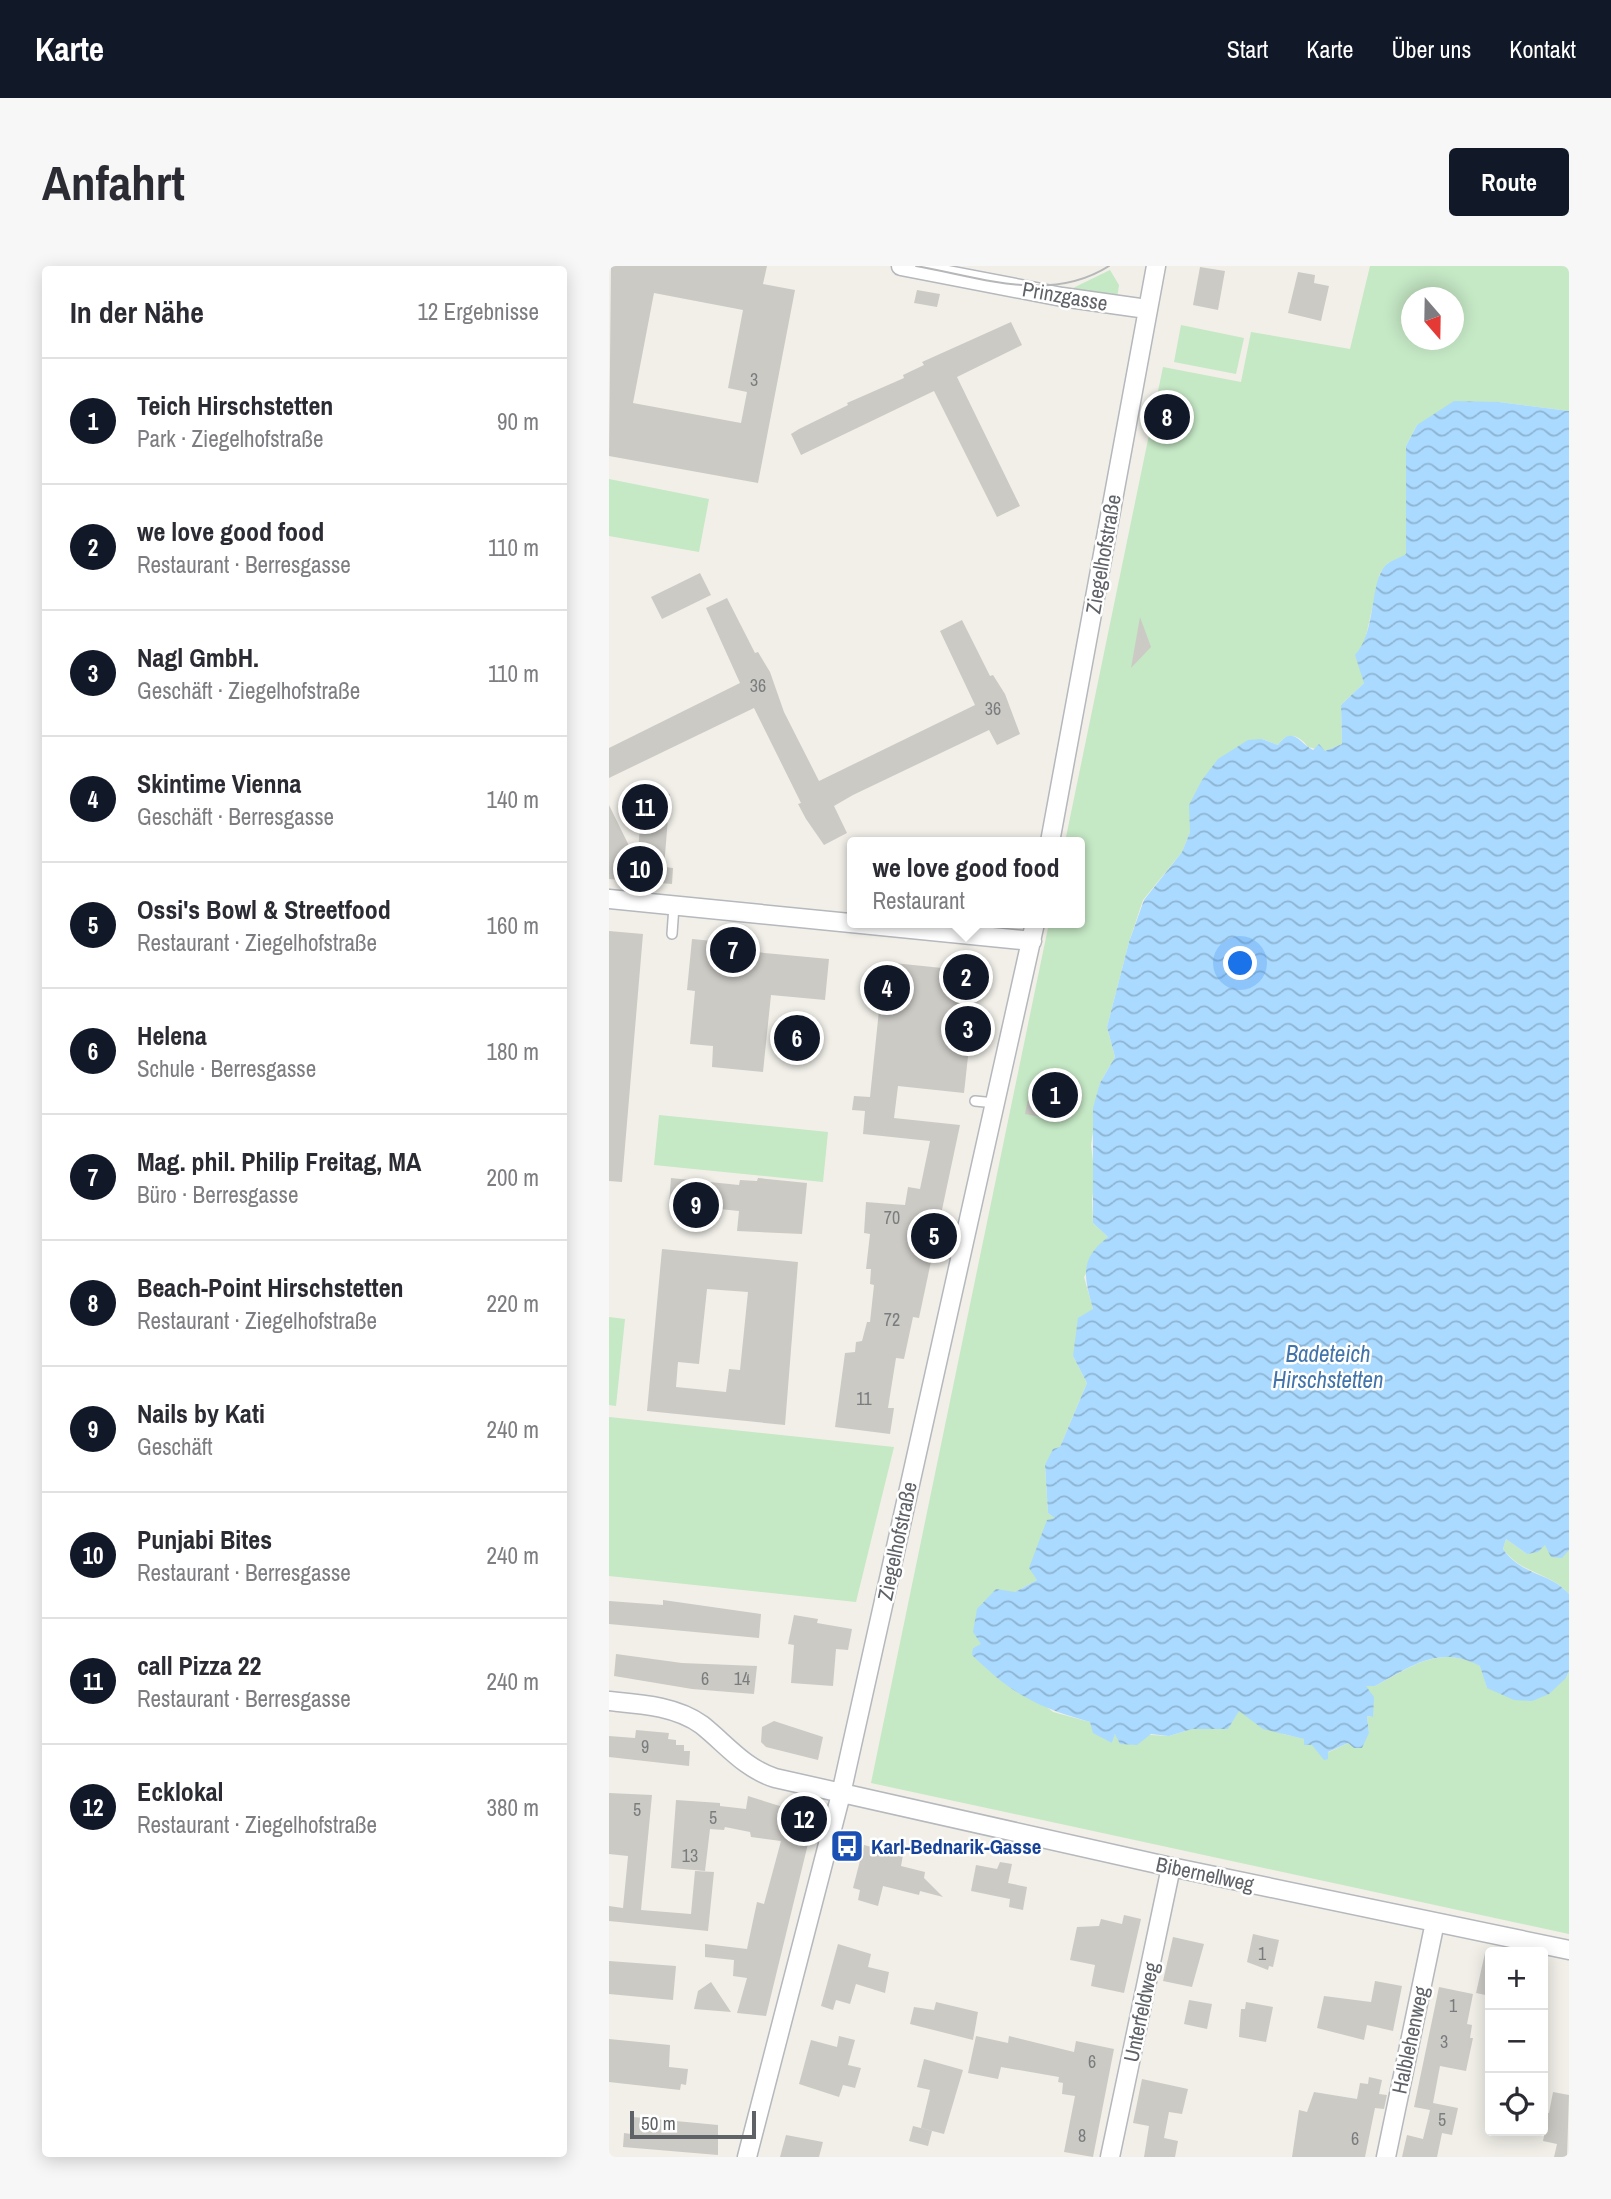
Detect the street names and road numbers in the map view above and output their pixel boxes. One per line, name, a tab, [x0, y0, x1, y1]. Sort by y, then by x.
street label: Prinzgasse	[1020, 274, 1110, 318]
street label: Ziegelhofstraße	[1078, 492, 1128, 616]
street label: Ziegelhofstraße	[870, 1479, 924, 1603]
street label: Bibernellweg	[1153, 1849, 1257, 1899]
street label: Unterfeldweg	[1116, 1959, 1166, 2065]
street label: Halblehenweg	[1384, 1983, 1436, 2096]

